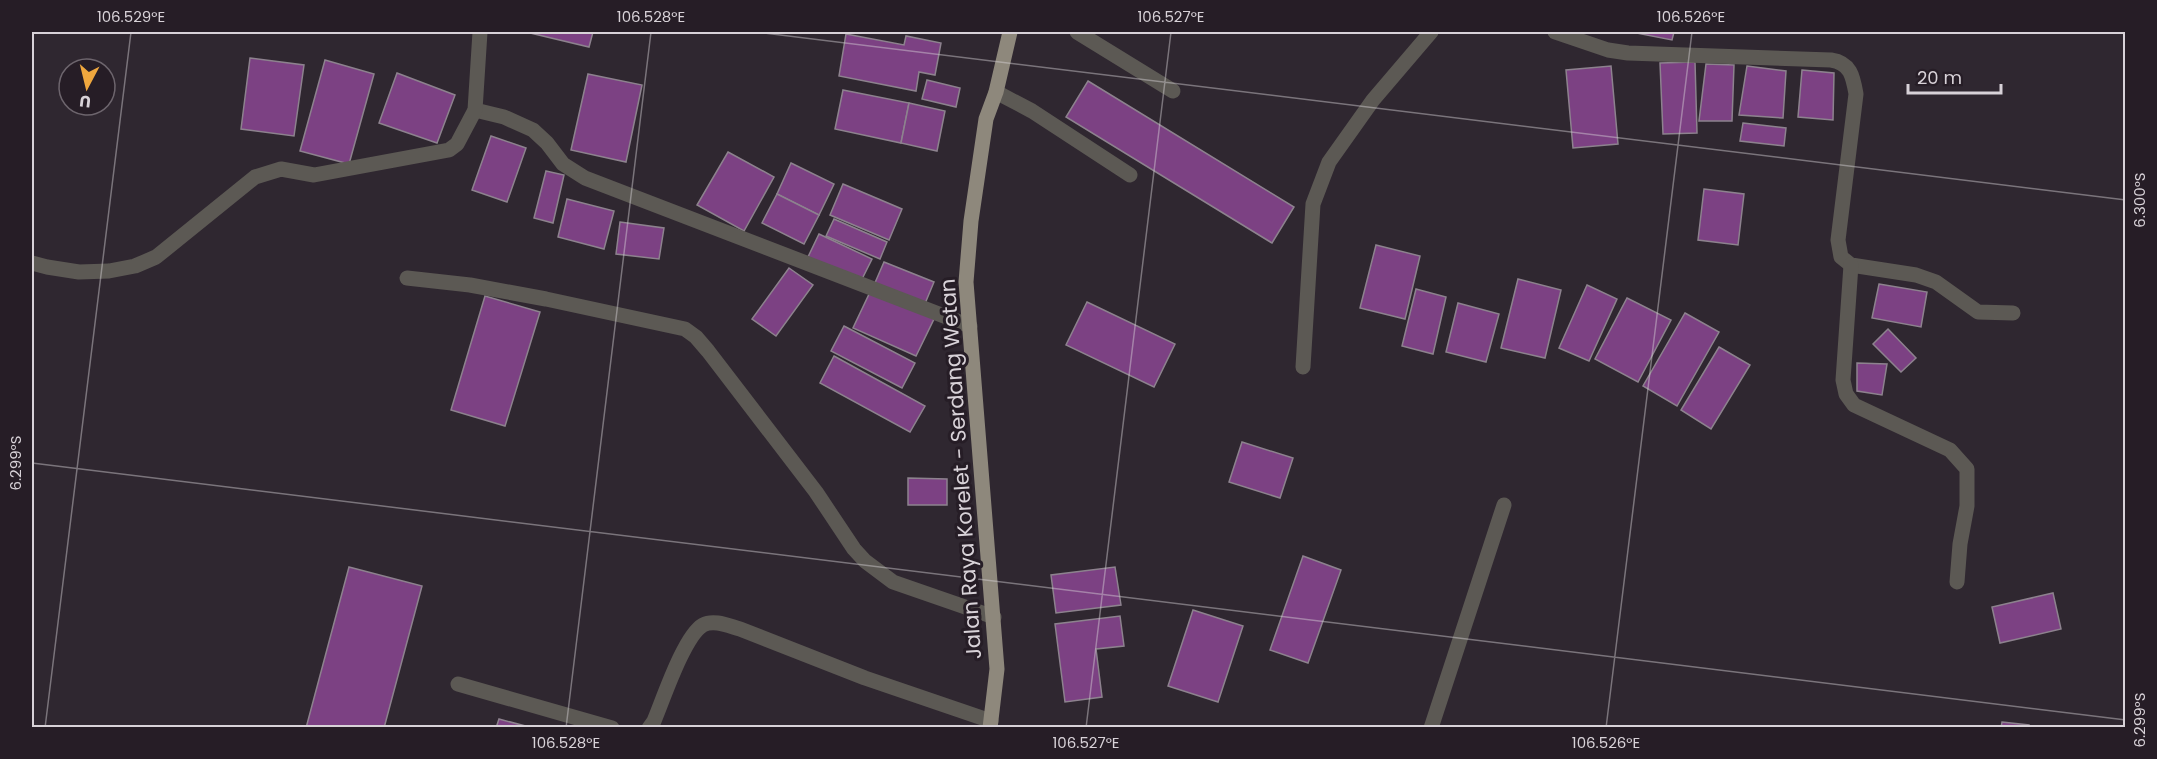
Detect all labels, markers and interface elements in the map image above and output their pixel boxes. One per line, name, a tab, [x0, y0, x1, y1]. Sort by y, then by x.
text: 106.529°E	[97, 6, 165, 27]
text: 106.528°E	[617, 6, 685, 27]
text: 106.527°E	[1138, 6, 1204, 27]
text: 106.526°E	[1657, 6, 1725, 27]
north arrow	[57, 57, 117, 117]
scale bar	[1908, 57, 2001, 95]
text: 20 m	[1917, 65, 1962, 90]
text: U	[78, 89, 92, 113]
text: 6.300°S	[2129, 172, 2150, 228]
street label: Jalan Raya Korelet - Serdang Wetan	[933, 278, 988, 660]
text: 6.299°S	[5, 435, 26, 491]
text: 6.299°S	[2129, 692, 2150, 748]
text: 106.528°E	[532, 732, 600, 753]
text: 106.527°E	[1053, 732, 1119, 753]
text: 106.526°E	[1572, 732, 1640, 753]

